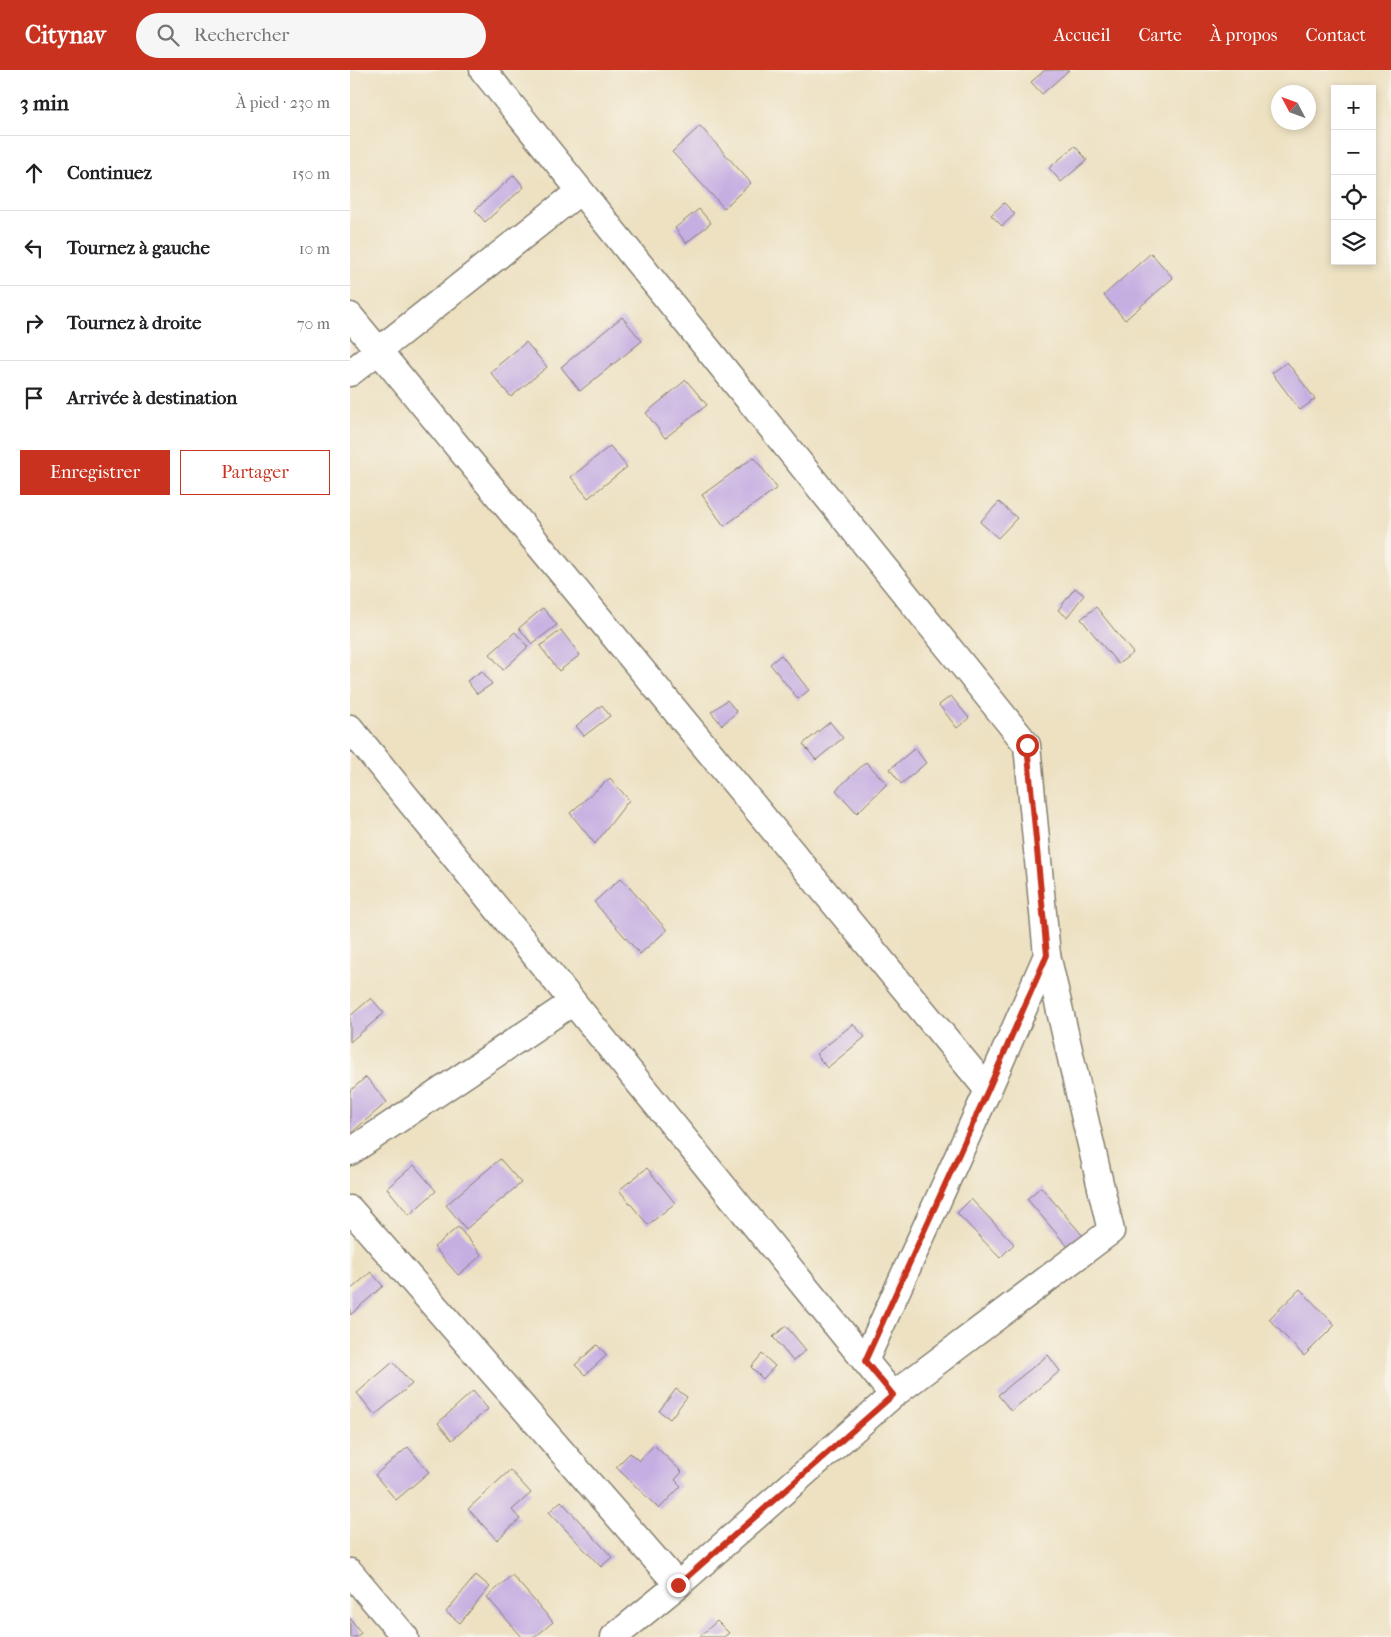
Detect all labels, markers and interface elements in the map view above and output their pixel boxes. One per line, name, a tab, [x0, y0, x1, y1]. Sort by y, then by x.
search box	[136, 13, 486, 58]
text: Citynav	[25, 21, 106, 49]
icon: search	[154, 21, 182, 49]
text: Rechercher	[194, 24, 289, 46]
text: Accueil	[1054, 25, 1111, 46]
text: Carte	[1139, 25, 1182, 46]
text: À propos	[1210, 25, 1277, 46]
text: Contact	[1305, 25, 1366, 46]
north arrow	[1271, 85, 1316, 130]
map controls	[1331, 85, 1376, 265]
button: +	[1331, 85, 1376, 130]
text: 3 min	[20, 91, 69, 115]
text: À pied · 230 m	[236, 93, 330, 112]
button: −	[1331, 130, 1376, 175]
icon: ahead	[20, 159, 48, 187]
text: Continuez	[67, 162, 152, 184]
text: 150 m	[292, 164, 330, 183]
button: locate	[1331, 175, 1376, 220]
button: layers	[1331, 220, 1376, 265]
icon: left	[20, 234, 48, 262]
text: Tournez à gauche	[67, 237, 210, 259]
text: 10 m	[299, 239, 330, 258]
icon: right	[20, 309, 48, 337]
text: Tournez à droite	[67, 312, 201, 334]
text: 70 m	[297, 314, 330, 333]
icon: arrive	[20, 384, 48, 412]
text: Arrivée à destination	[67, 387, 237, 409]
button: Enregistrer	[20, 450, 170, 495]
button: Partager	[180, 450, 330, 495]
route start	[1016, 734, 1039, 757]
route end	[667, 1574, 690, 1597]

